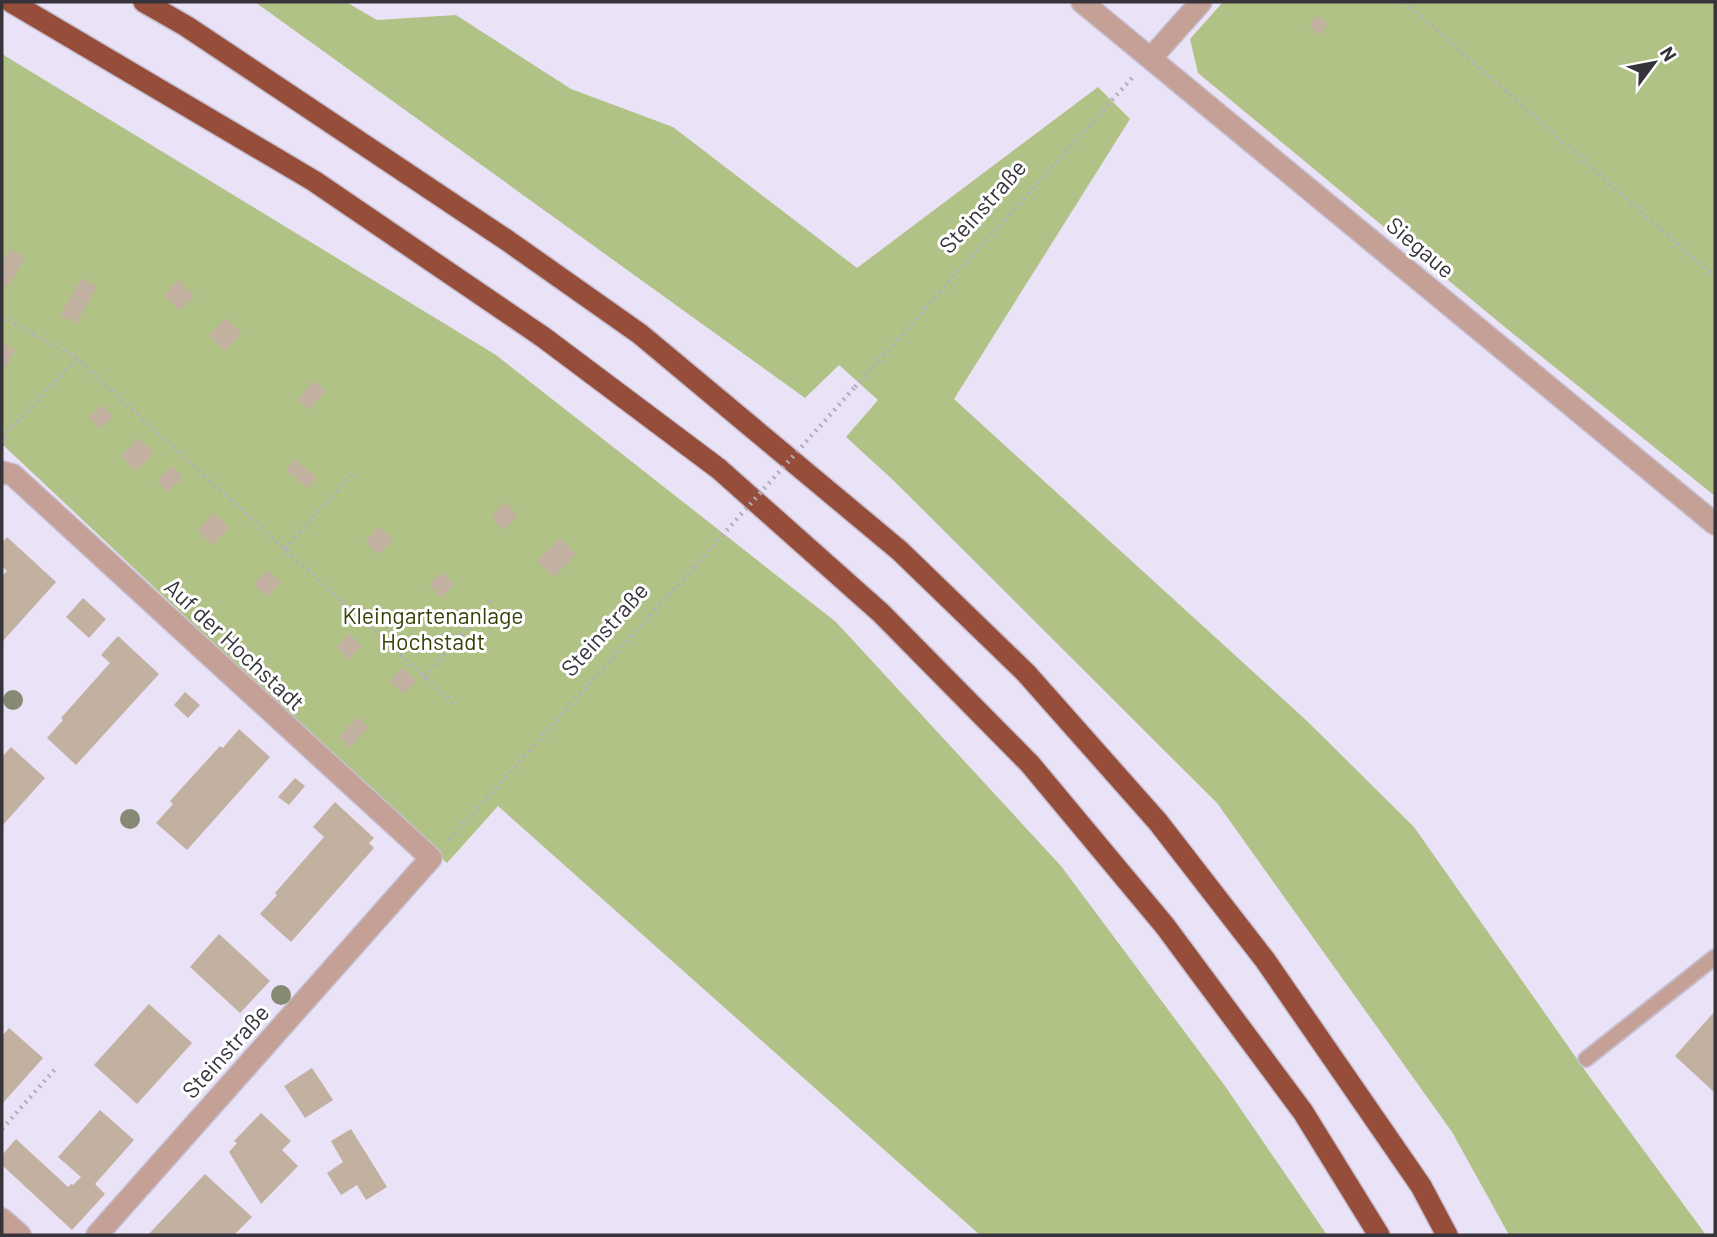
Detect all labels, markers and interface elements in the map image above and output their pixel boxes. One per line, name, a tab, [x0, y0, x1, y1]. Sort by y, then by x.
north arrow	[1619, 28, 1689, 98]
text: N	[1656, 42, 1682, 65]
street label: Steinstraße	[933, 153, 1031, 259]
street label: Siegaue	[1381, 210, 1461, 284]
street label: Auf der Hochstadt	[159, 572, 311, 716]
street label: Steinstraße	[555, 576, 653, 682]
park label: Kleingartenanlage Hochstadt	[342, 601, 524, 655]
street label: Steinstraße	[176, 998, 274, 1104]

